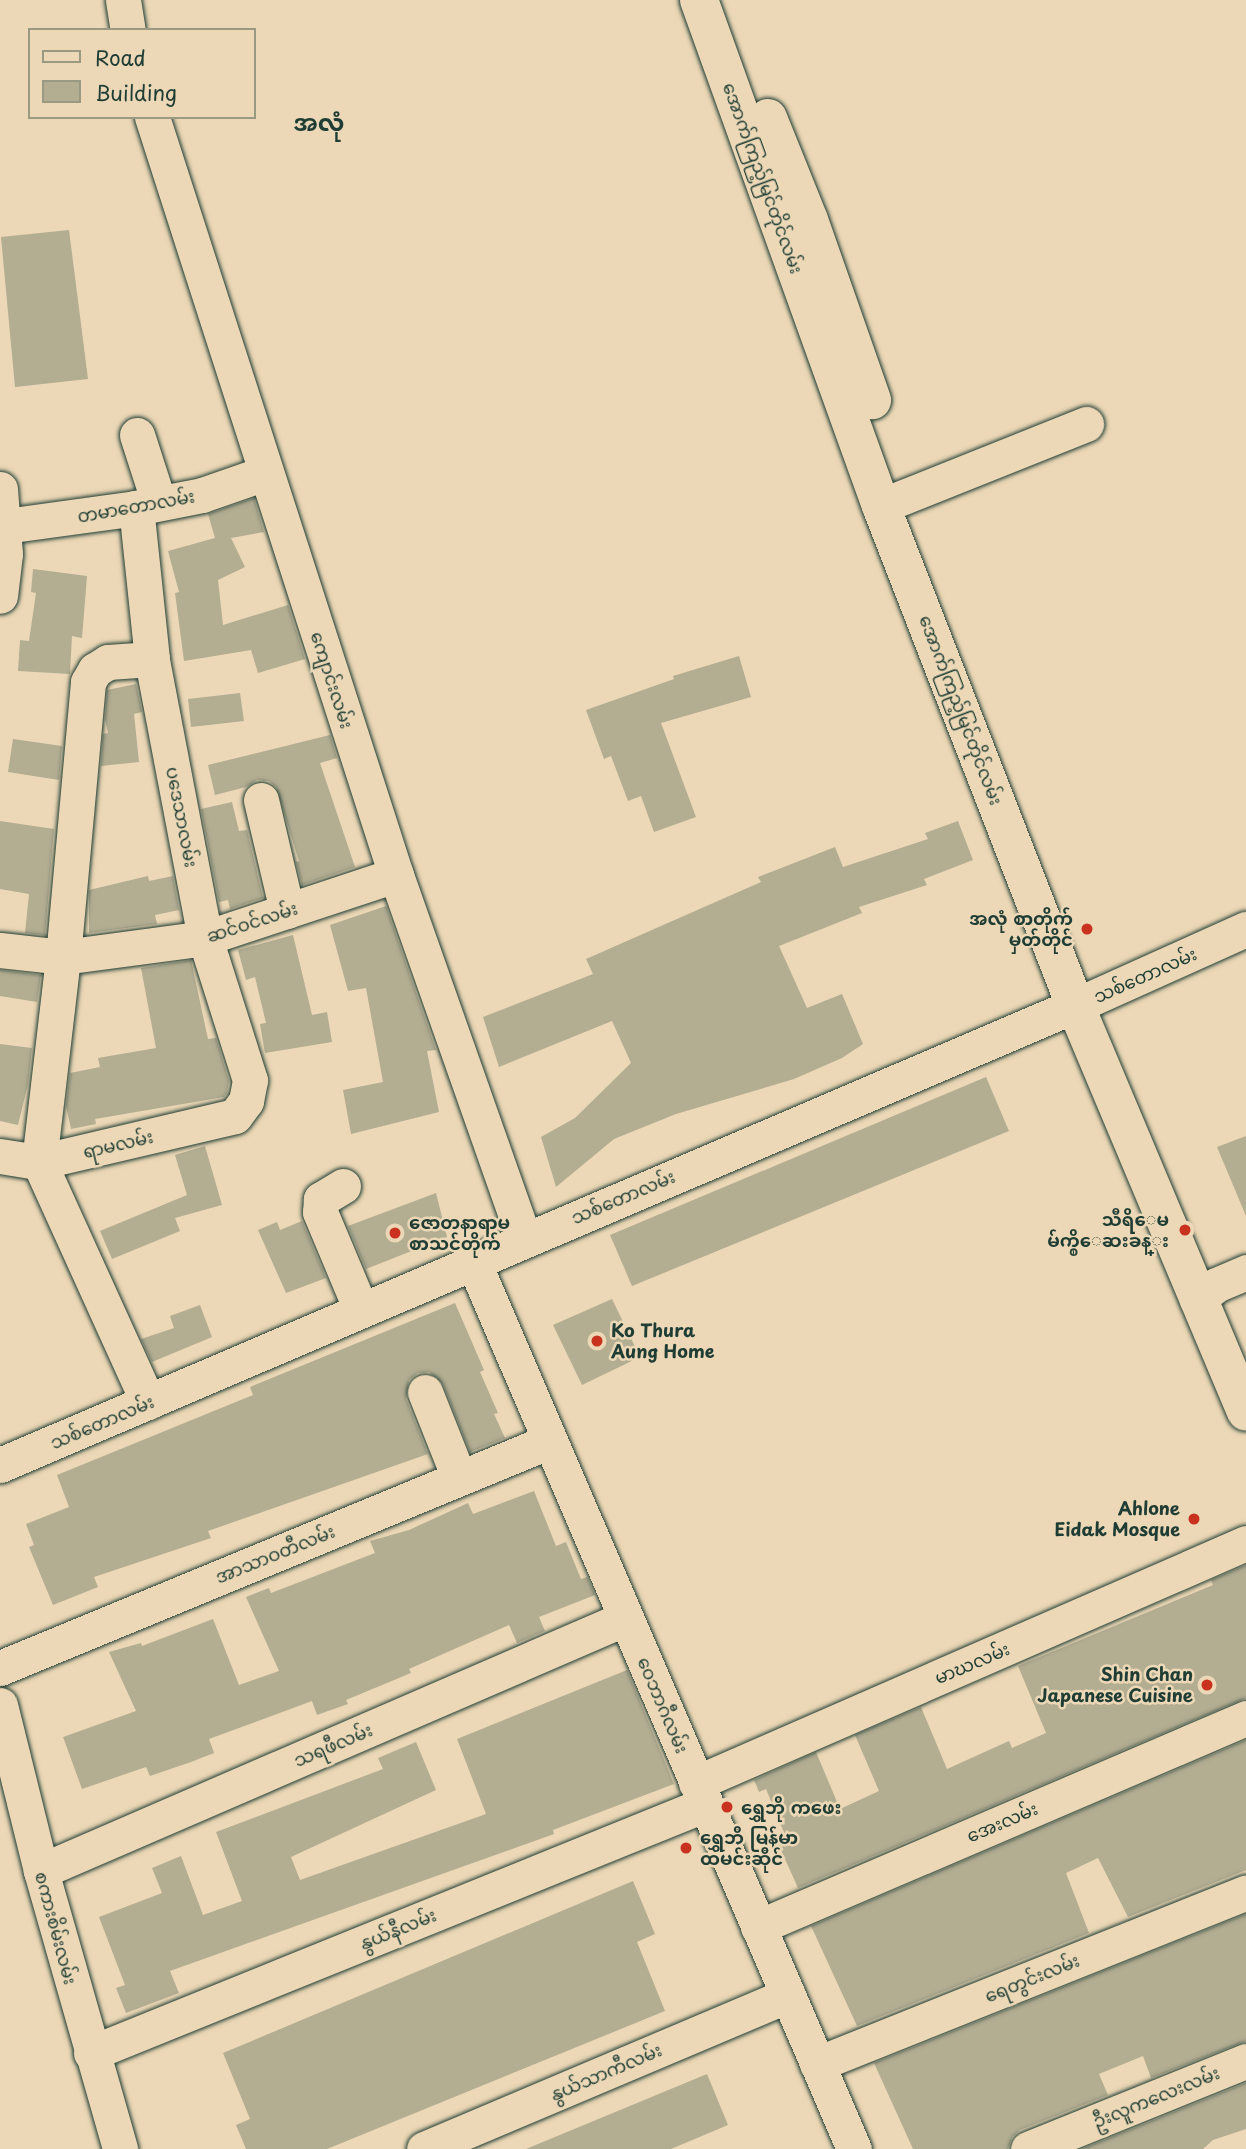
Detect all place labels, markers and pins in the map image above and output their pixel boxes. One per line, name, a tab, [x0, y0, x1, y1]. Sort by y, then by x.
place label: အလုံ စာတိုက် မှတ်တိုင်	[969, 908, 1073, 950]
marker: အလုံ စာတိုက် မှတ်တိုင်	[1079, 921, 1095, 937]
place label: သီရိေမ မ်က္စိေဆးခန္း	[1047, 1209, 1169, 1252]
place label: ဇောတနာရာမ စာသင်တိုက်	[409, 1212, 510, 1254]
marker: သီရိေမ မ်က္စိေဆးခန္း	[1175, 1220, 1195, 1240]
marker: ဇောတနာရာမ စာသင်တိုက်	[387, 1225, 403, 1241]
place label: Ko Thura Aung Home	[611, 1320, 716, 1362]
marker: Ko Thura Aung Home	[589, 1333, 605, 1349]
place label: Ahlone Eidak Mosque	[1055, 1498, 1180, 1540]
marker: Ahlone Eidak Mosque	[1186, 1511, 1202, 1527]
place label: Shin Chan Japanese Cuisine	[1036, 1664, 1193, 1706]
marker: Shin Chan Japanese Cuisine	[1199, 1677, 1215, 1693]
place label: ရွှေဘို ကဖေး	[741, 1796, 842, 1818]
marker: ရွှေဘို ကဖေး	[719, 1799, 735, 1815]
place label: ရွှေဘို မြန်မာ ထမင်းဆိုင်	[700, 1827, 798, 1870]
marker: ရွှေဘို မြန်မာ ထမင်းဆိုင်	[678, 1840, 694, 1856]

